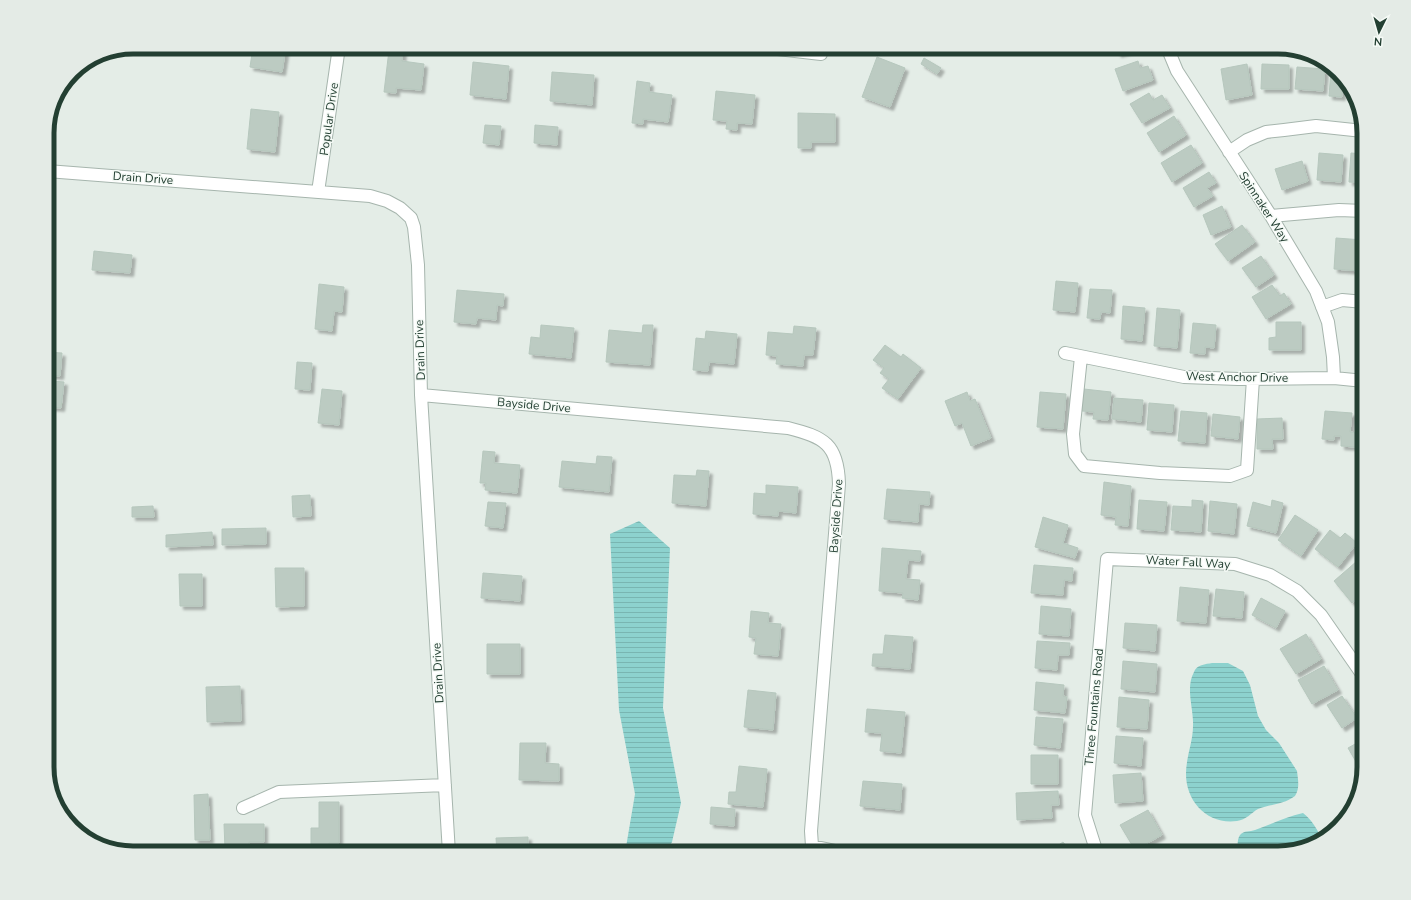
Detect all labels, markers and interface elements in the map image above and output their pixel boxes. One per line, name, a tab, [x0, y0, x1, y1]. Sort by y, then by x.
north arrow	[1359, 12, 1399, 52]
text: N	[1373, 34, 1383, 49]
street label: Popular Drive	[316, 82, 342, 156]
street label: Drain Drive	[112, 168, 174, 188]
street label: Spinnaker Way	[1235, 168, 1293, 246]
street label: Drain Drive	[411, 319, 429, 381]
street label: West Anchor Drive	[1186, 368, 1288, 386]
street label: Bayside Drive	[496, 394, 572, 416]
street label: Bayside Drive	[825, 479, 847, 553]
street label: Water Fall Way	[1145, 552, 1232, 572]
street label: Drain Drive	[428, 642, 448, 704]
street label: Three Fountains Road	[1081, 648, 1107, 766]

